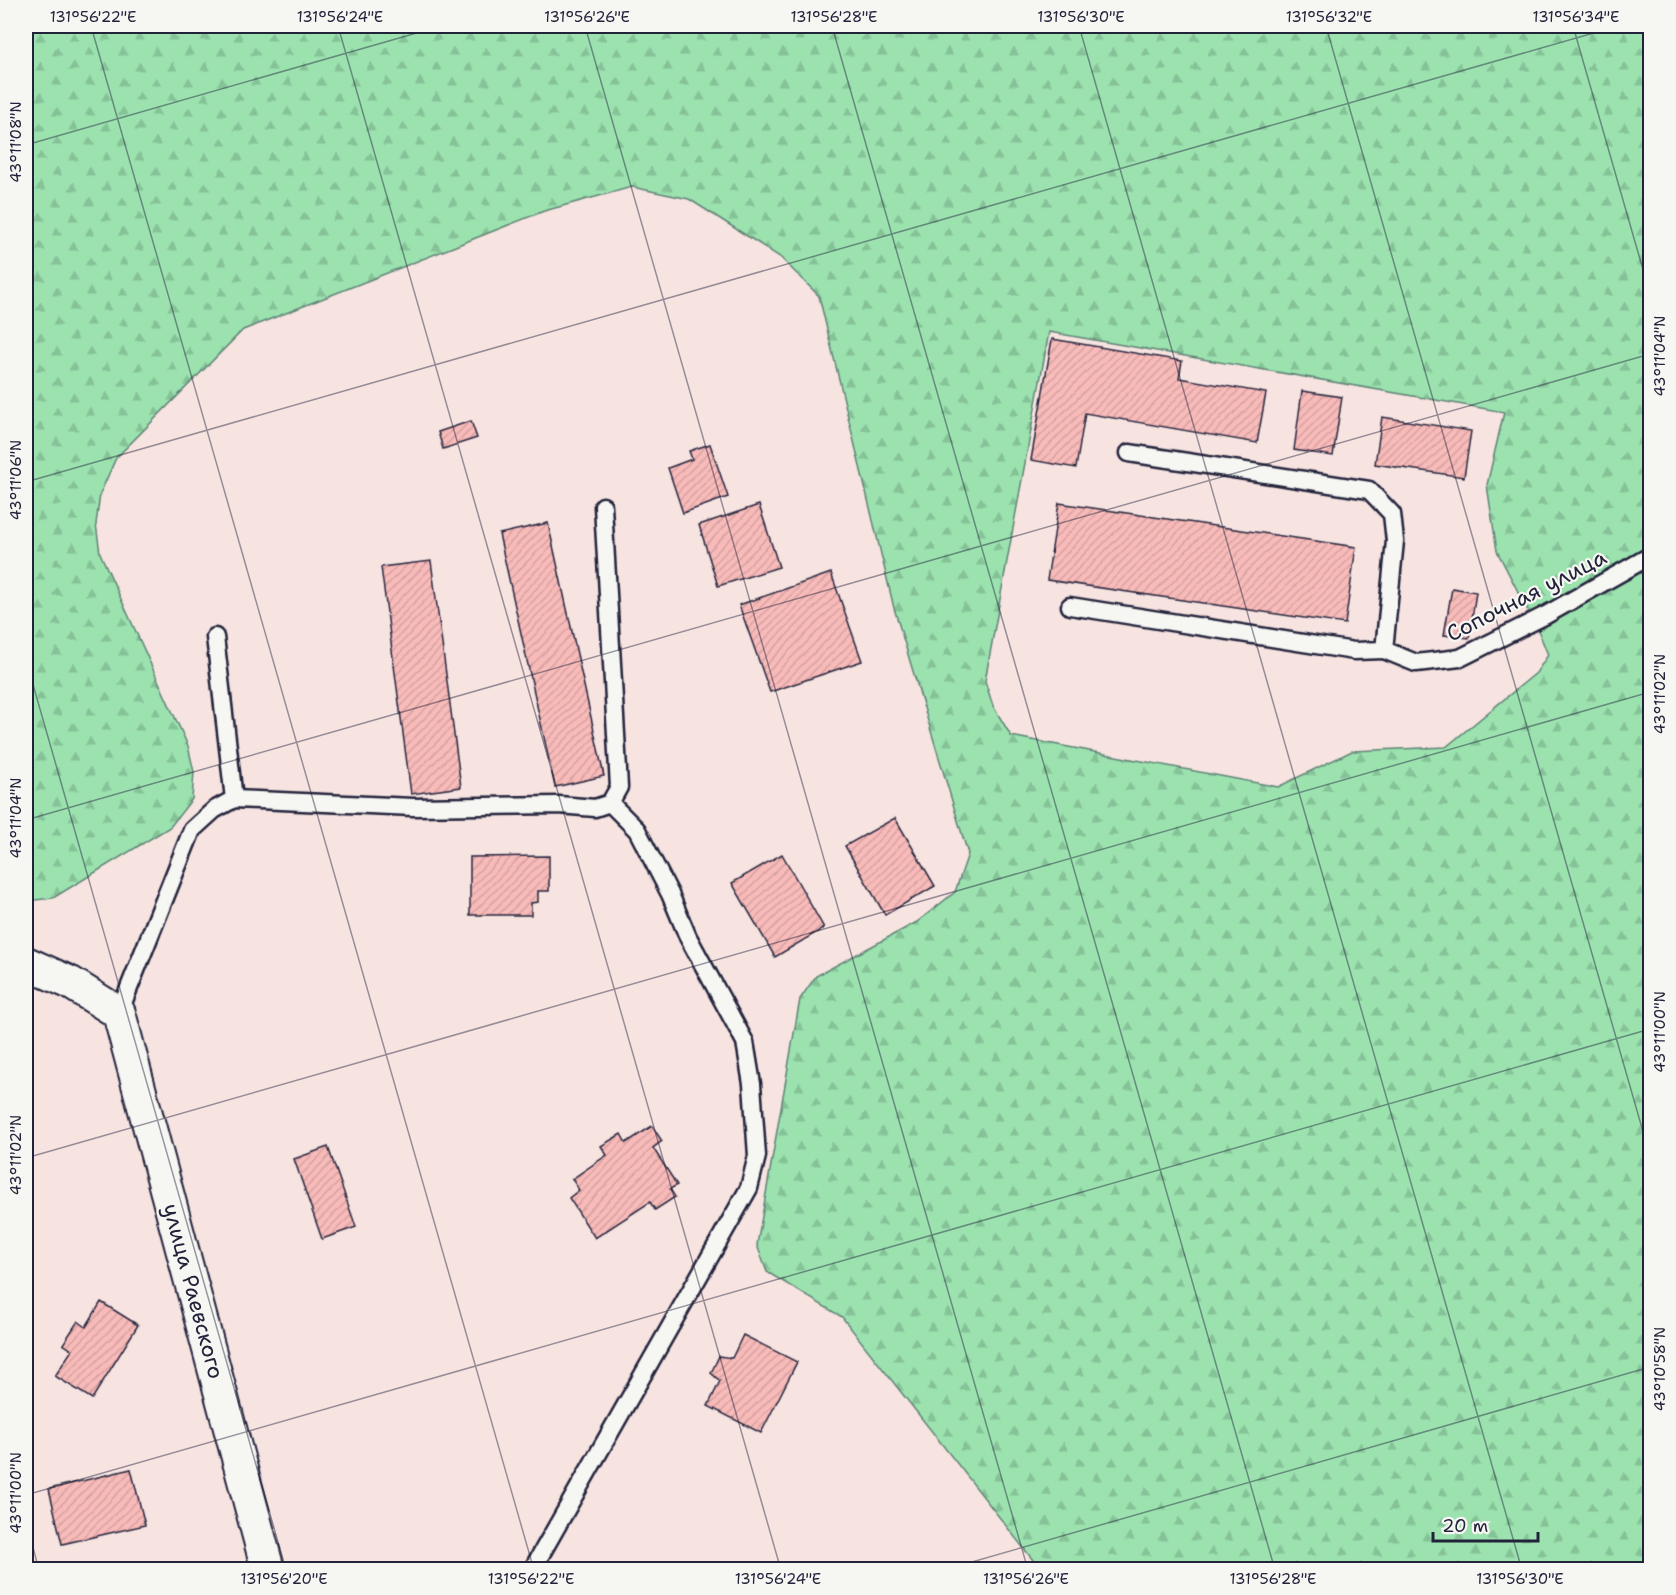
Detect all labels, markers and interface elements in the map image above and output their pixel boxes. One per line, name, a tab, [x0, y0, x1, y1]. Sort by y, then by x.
text: 131°56'22"E	[50, 7, 136, 27]
text: 131°56'24"E	[297, 7, 383, 27]
text: 131°56'26"E	[544, 7, 630, 27]
text: 131°56'28"E	[791, 7, 877, 27]
text: 131°56'30"E	[1037, 7, 1125, 27]
text: 131°56'32"E	[1286, 7, 1372, 27]
text: 131°56'34"E	[1533, 7, 1619, 27]
text: 43°11'08"N	[6, 101, 26, 183]
text: 43°11'04"N	[1650, 315, 1670, 397]
text: 43°11'06"N	[6, 440, 26, 520]
street label: Сопочная улица	[1441, 542, 1612, 648]
text: 43°11'02"N	[1650, 654, 1670, 734]
text: 43°11'04"N	[6, 777, 26, 859]
text: 43°11'00"N	[1650, 991, 1670, 1073]
text: 43°11'02"N	[6, 1115, 26, 1195]
street label: улица Раевского	[156, 1200, 231, 1382]
text: 43°10'58"N	[1650, 1327, 1670, 1411]
text: 43°11'00"N	[6, 1452, 26, 1534]
scale bar	[1433, 1505, 1538, 1543]
text: 20 m	[1442, 1514, 1488, 1538]
text: 131°56'20"E	[240, 1569, 328, 1589]
text: 131°56'22"E	[488, 1569, 574, 1589]
text: 131°56'24"E	[735, 1569, 821, 1589]
text: 131°56'26"E	[983, 1569, 1069, 1589]
text: 131°56'28"E	[1230, 1569, 1316, 1589]
text: 131°56'30"E	[1476, 1569, 1564, 1589]

